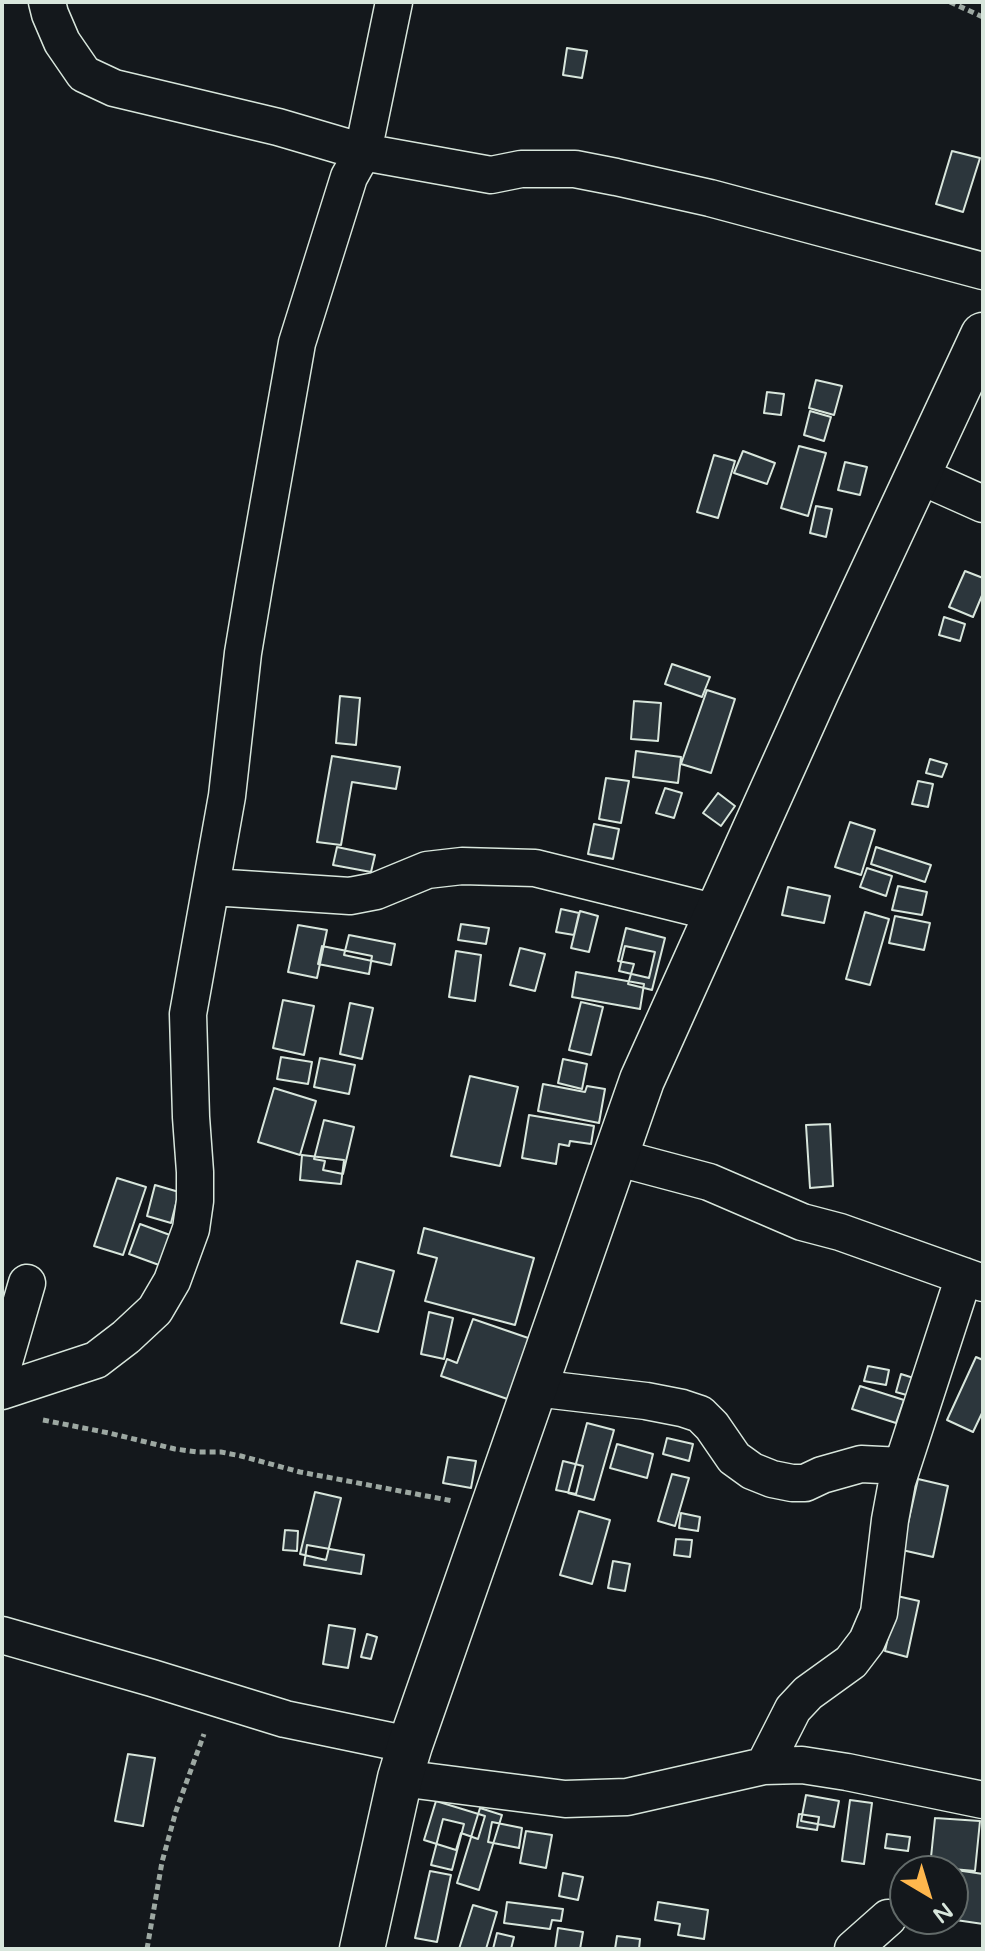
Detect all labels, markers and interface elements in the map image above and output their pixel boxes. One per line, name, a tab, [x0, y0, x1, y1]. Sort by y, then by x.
north arrow	[889, 1855, 969, 1935]
text: N	[928, 1897, 958, 1928]

